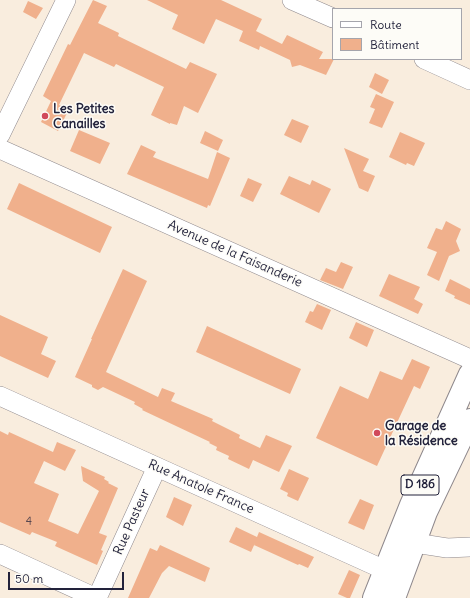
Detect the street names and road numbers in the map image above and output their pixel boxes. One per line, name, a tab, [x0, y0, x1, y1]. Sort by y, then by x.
street label: Avenue de la Faisanderie	[165, 217, 305, 291]
street label: Rue Anatole France	[146, 457, 256, 517]
road number: D 186	[401, 475, 439, 495]
street label: Rue Pasteur	[110, 486, 154, 558]

